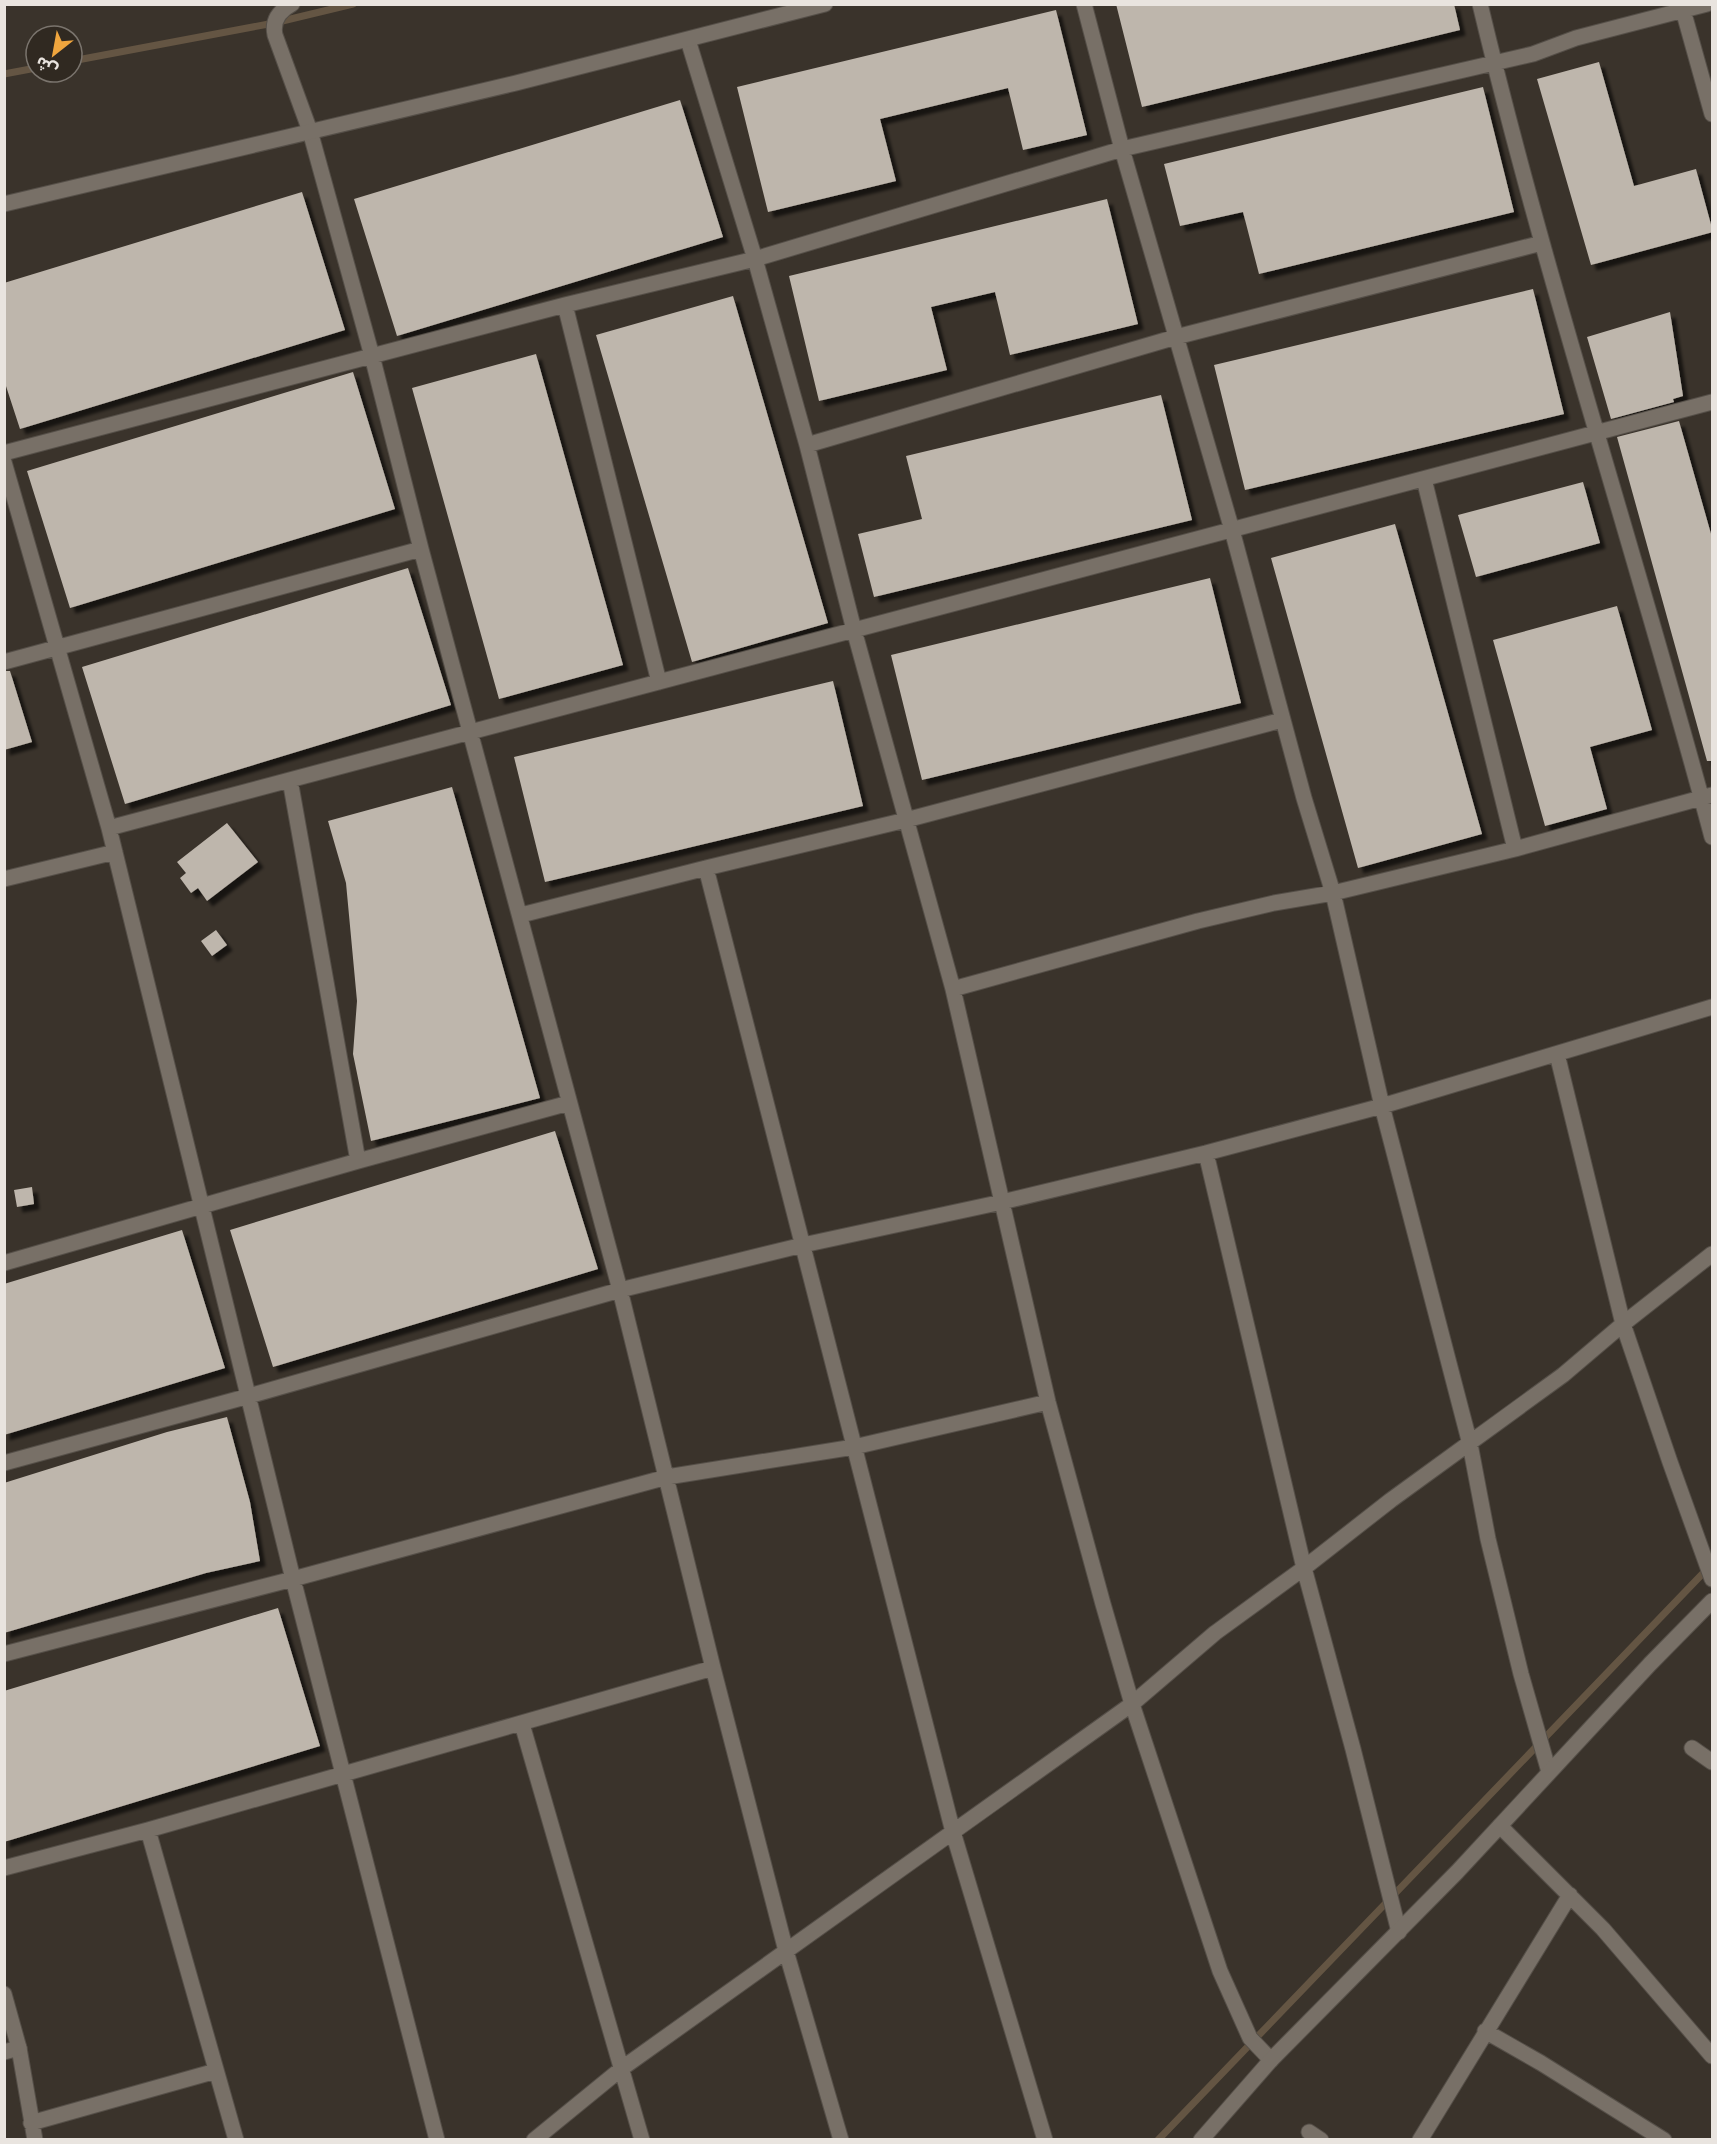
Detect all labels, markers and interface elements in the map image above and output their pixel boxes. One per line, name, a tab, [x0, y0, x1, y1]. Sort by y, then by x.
north arrow	[24, 24, 84, 84]
text: ش	[33, 53, 61, 79]

